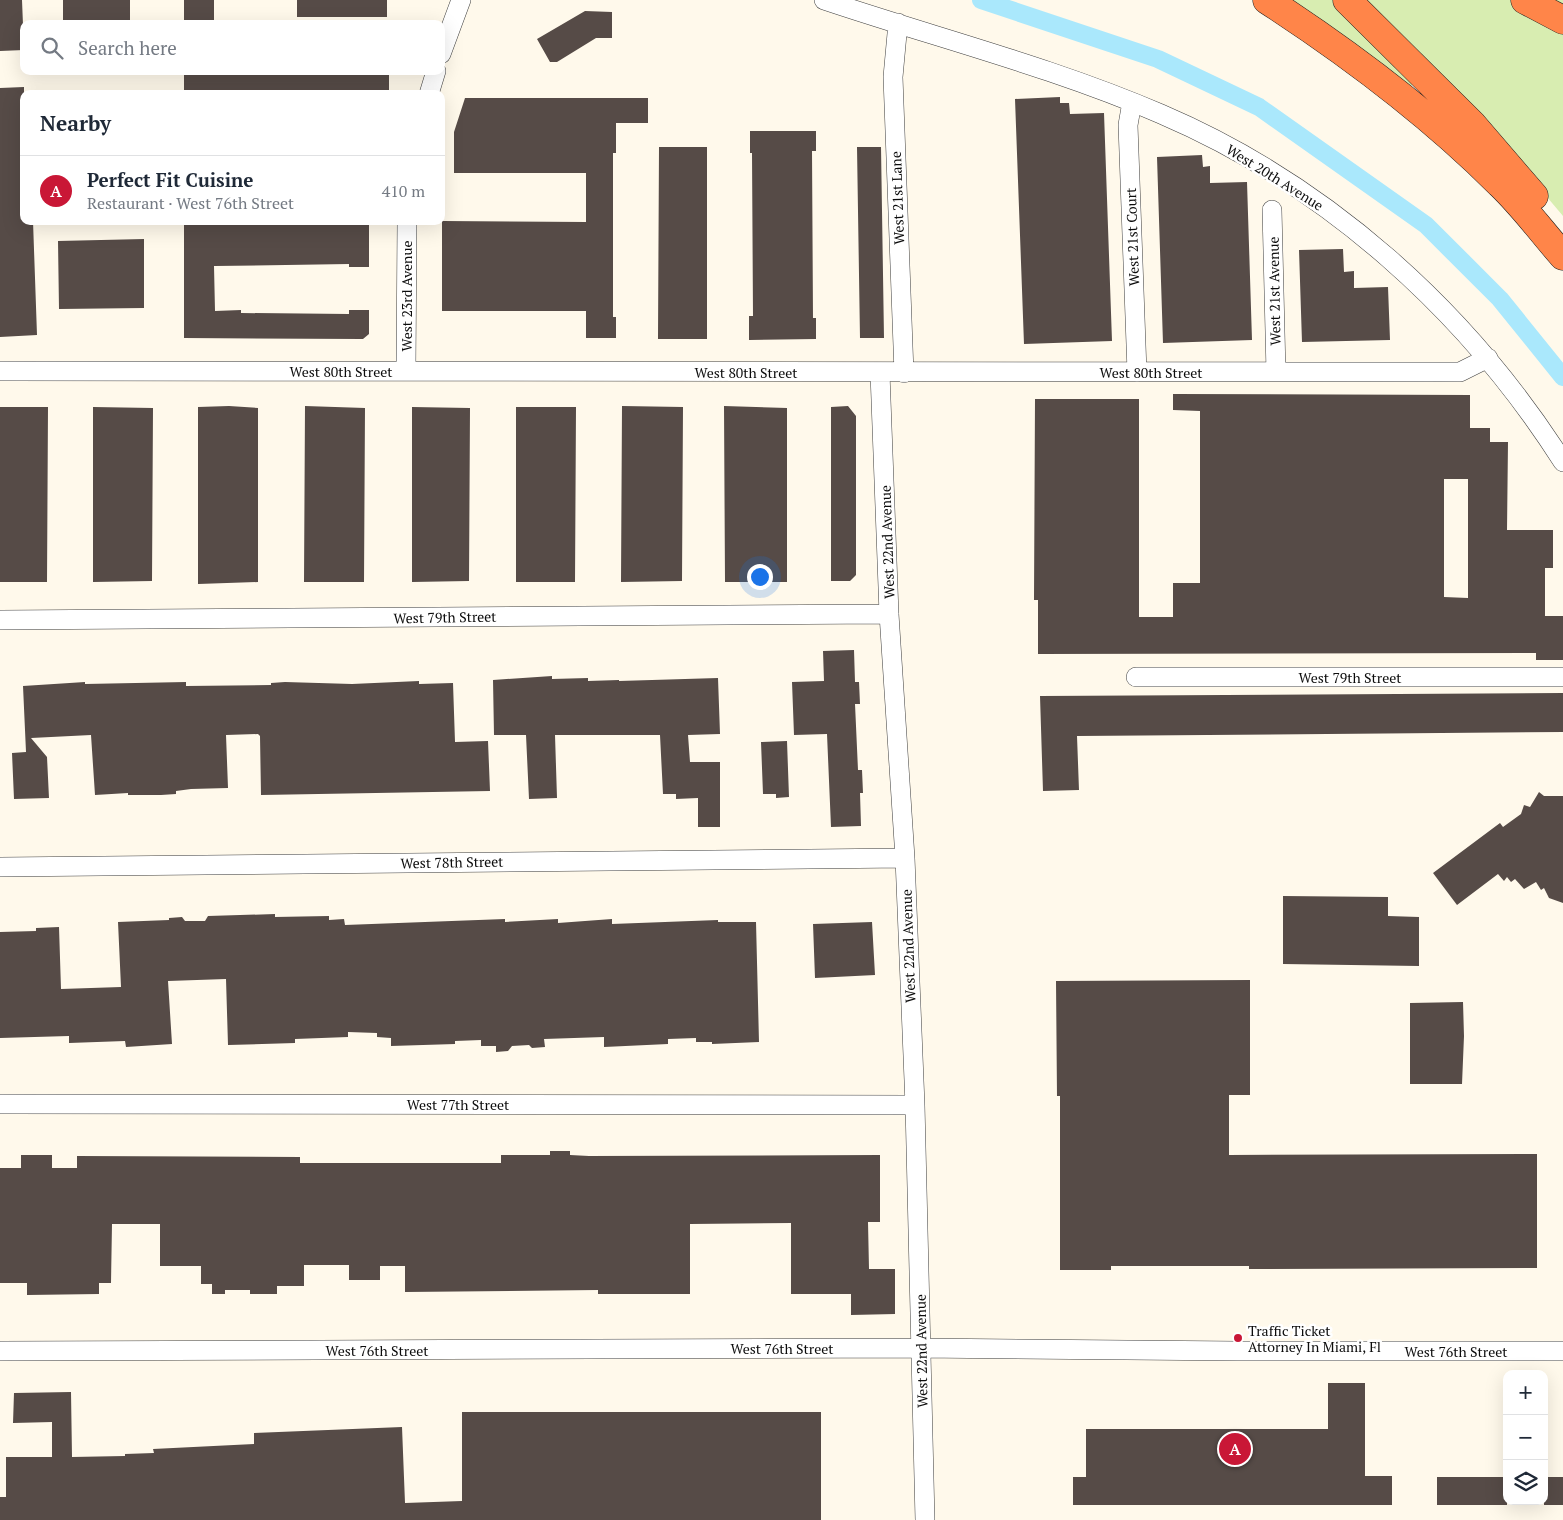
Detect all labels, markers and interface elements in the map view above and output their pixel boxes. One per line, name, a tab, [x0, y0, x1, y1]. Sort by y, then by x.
search box	[20, 20, 445, 75]
icon: search	[38, 34, 66, 62]
text: Search here	[78, 35, 177, 60]
text: Nearby	[40, 109, 111, 137]
street label: West 20th Avenue	[1223, 139, 1327, 215]
street label: West 21st Lane	[886, 151, 908, 245]
text: Perfect Fit Cuisine	[87, 167, 253, 192]
text: A	[50, 180, 62, 202]
text: 410 m	[382, 180, 425, 202]
street label: West 21st Court	[1121, 187, 1143, 287]
text: Restaurant · West 76th Street	[87, 192, 294, 214]
street label: West 21st Avenue	[1264, 236, 1284, 346]
street label: West 23rd Avenue	[397, 241, 416, 351]
street label: West 80th Street	[290, 362, 393, 381]
street label: West 80th Street	[695, 363, 798, 382]
street label: West 80th Street	[1100, 363, 1203, 382]
street label: West 22nd Avenue	[876, 485, 898, 599]
your location	[747, 564, 773, 590]
street label: West 79th Street	[393, 607, 497, 627]
street label: West 79th Street	[1299, 668, 1402, 687]
street label: West 78th Street	[400, 852, 504, 872]
street label: West 22nd Avenue	[897, 889, 919, 1003]
street label: West 77th Street	[407, 1095, 510, 1114]
street label: West 22nd Avenue	[911, 1294, 931, 1408]
place label: Traffic Ticket Attorney In Miami, Fl	[1248, 1321, 1381, 1356]
marker: Traffic Ticket Attorney In Miami, Fl	[1232, 1332, 1244, 1344]
street label: West 76th Street	[731, 1339, 834, 1358]
street label: West 76th Street	[326, 1341, 429, 1360]
street label: West 76th Street	[1405, 1342, 1508, 1361]
map controls	[1503, 1370, 1548, 1505]
button: +	[1503, 1370, 1548, 1415]
button: −	[1503, 1415, 1548, 1460]
pin: A	[1219, 1430, 1251, 1468]
button: layers	[1503, 1460, 1548, 1505]

